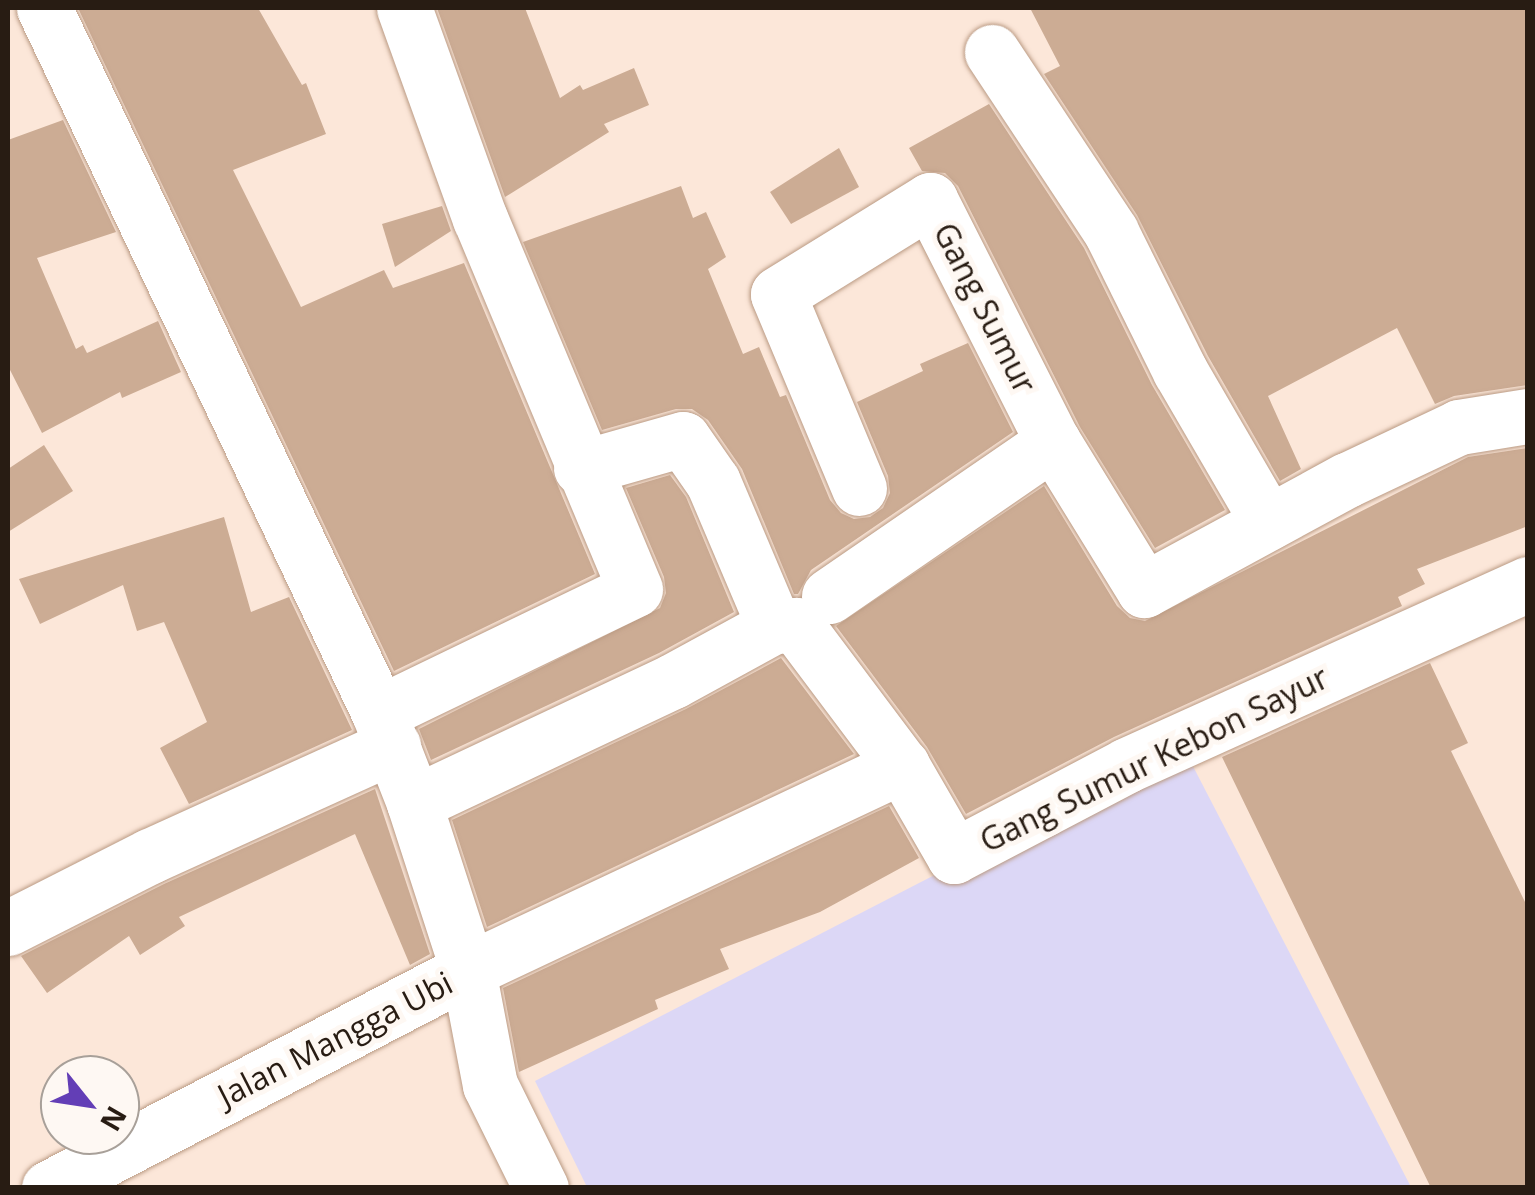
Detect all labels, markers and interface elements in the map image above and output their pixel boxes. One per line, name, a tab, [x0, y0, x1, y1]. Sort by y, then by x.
street label: Gang Sumur	[926, 216, 1044, 400]
street label: Gang Sumur Kebon Sayur	[974, 658, 1334, 860]
street label: Jalan Mangga Ubi	[211, 963, 459, 1115]
north arrow	[40, 1055, 140, 1155]
text: N	[92, 1100, 136, 1138]

